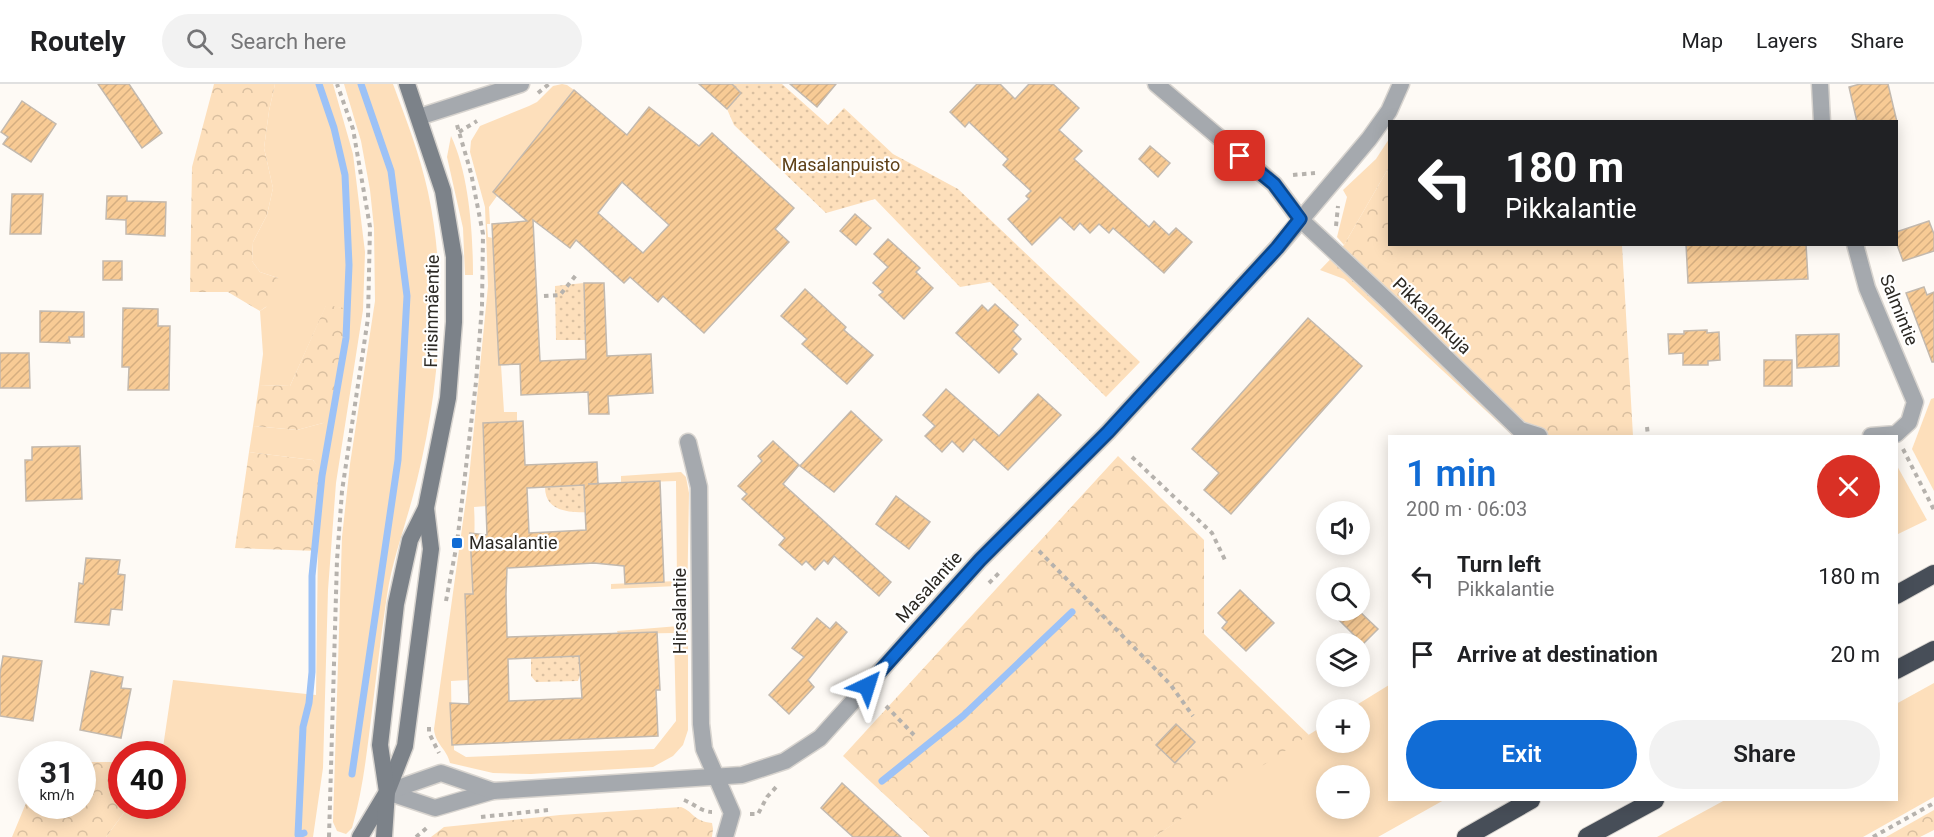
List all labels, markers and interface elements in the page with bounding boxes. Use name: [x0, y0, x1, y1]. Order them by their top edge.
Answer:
search box: [162, 14, 582, 68]
text: Routely: [30, 25, 126, 58]
icon: search: [183, 25, 216, 58]
text: Search here: [231, 29, 346, 54]
text: Map: [1681, 29, 1723, 53]
text: Layers: [1756, 29, 1817, 53]
text: Share: [1850, 29, 1904, 53]
pin: [1214, 130, 1265, 181]
icon: arrive: [1223, 139, 1256, 172]
text: 180 m: [1505, 143, 1624, 192]
icon: left: [1406, 144, 1484, 222]
park label: Masalanpuisto: [782, 154, 900, 175]
text: Pikkalantie: [1505, 193, 1637, 225]
street label: Friisinmäentie: [420, 254, 443, 368]
street label: Salmintie: [1876, 271, 1923, 348]
street label: Pikkalankuja: [1389, 273, 1476, 358]
text: 1 min: [1406, 453, 1496, 495]
button: close: [1817, 455, 1880, 518]
text: 200 m · 06:03: [1406, 497, 1527, 521]
map controls: [1316, 501, 1370, 819]
button: sound: [1316, 501, 1370, 555]
place label: Masalantie: [469, 532, 558, 553]
marker: Masalantie: [450, 536, 464, 550]
street label: Masalantie: [891, 547, 966, 627]
text: Turn left: [1457, 552, 1541, 577]
icon: left: [1406, 560, 1439, 593]
text: 180 m: [1818, 564, 1880, 589]
button: search: [1316, 567, 1370, 621]
street label: Hirsalantie: [669, 568, 690, 654]
text: Pikkalantie: [1457, 577, 1554, 601]
button: layers: [1316, 633, 1370, 687]
icon: arrive: [1406, 638, 1439, 671]
text: Arrive at destination: [1457, 642, 1658, 667]
text: 20 m: [1831, 642, 1880, 667]
position arrow: [835, 654, 899, 718]
button: +: [1316, 699, 1370, 753]
button: Exit: [1406, 720, 1637, 789]
button: Share: [1649, 720, 1880, 789]
speed limit sign: 40: [108, 741, 186, 819]
text: 31: [40, 755, 74, 790]
button: −: [1316, 765, 1370, 819]
text: km/h: [39, 786, 75, 804]

